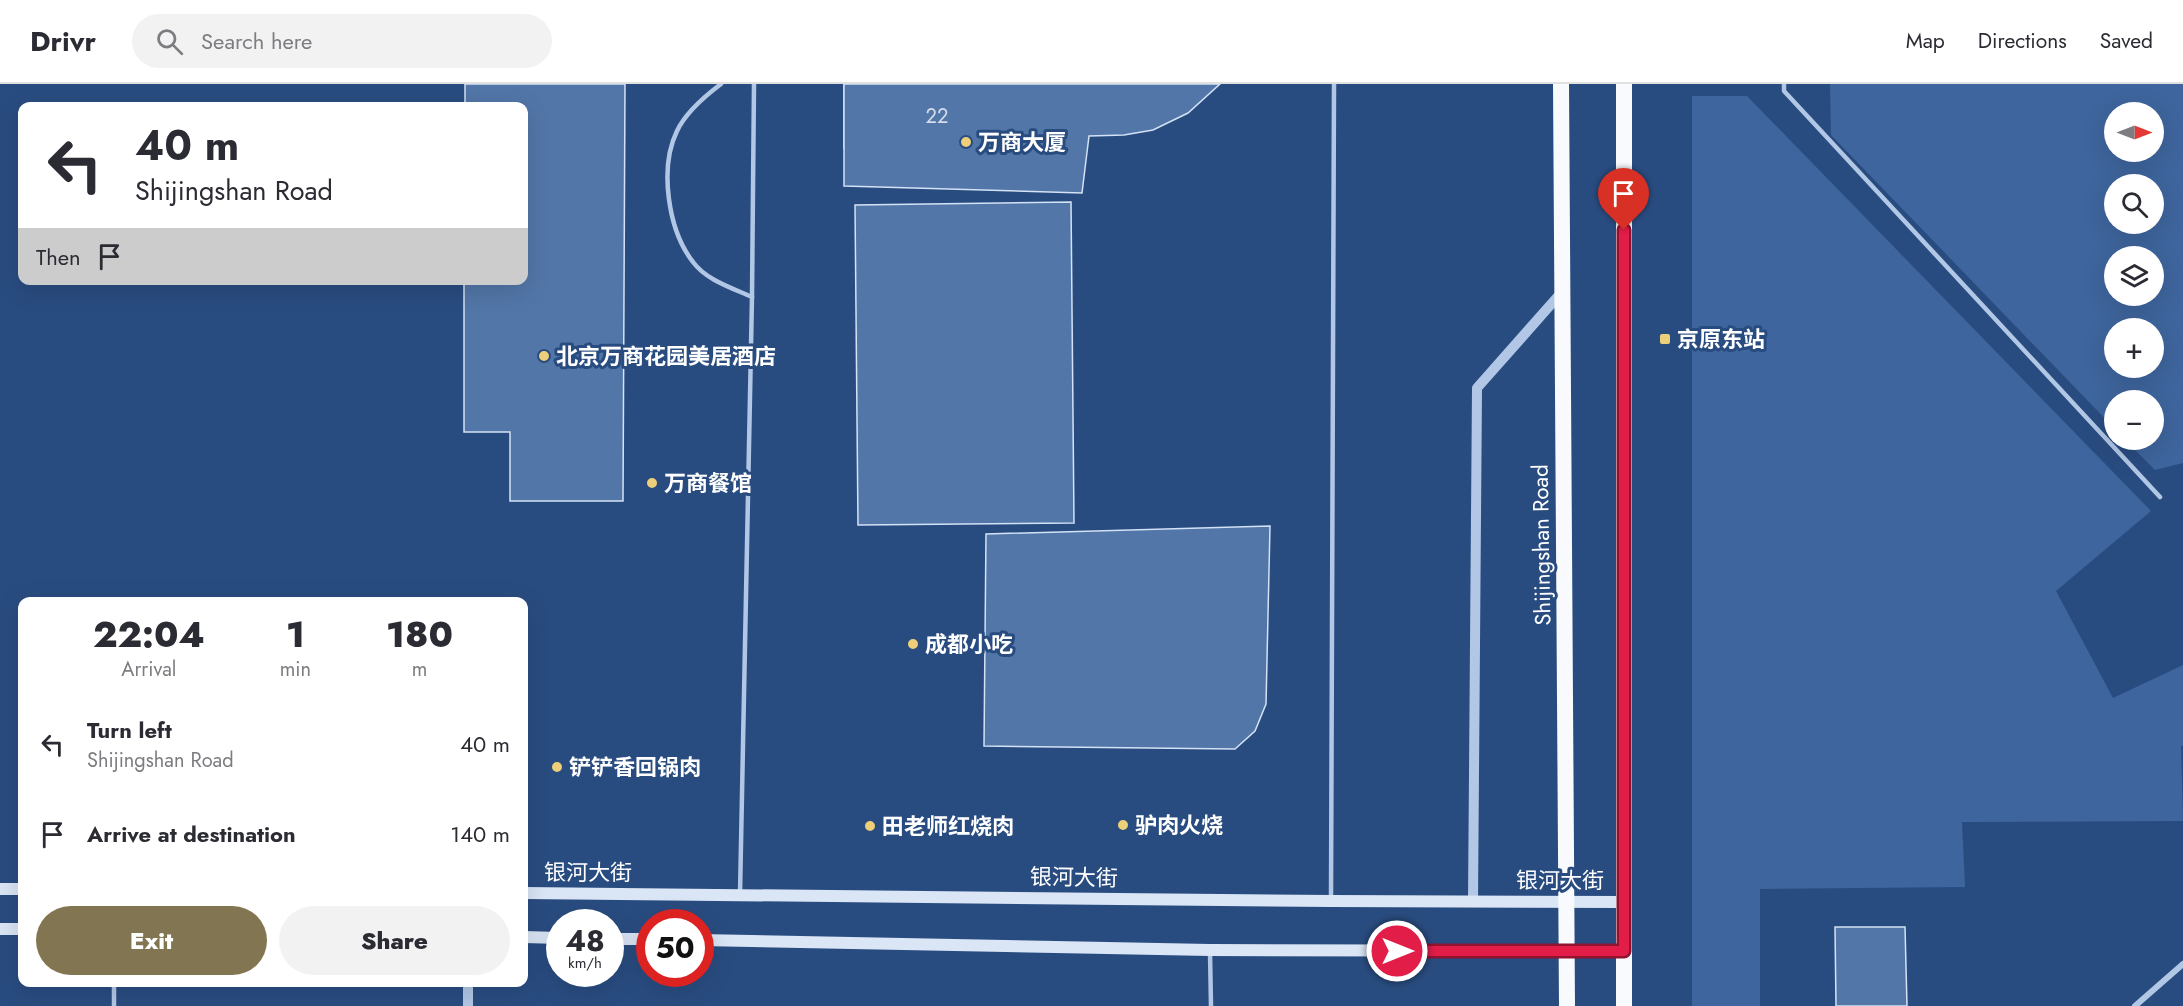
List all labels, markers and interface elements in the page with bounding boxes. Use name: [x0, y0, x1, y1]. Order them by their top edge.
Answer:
search box: [132, 14, 552, 68]
text: Drivr: [30, 21, 96, 62]
icon: search: [153, 25, 186, 58]
text: Search here: [201, 25, 312, 57]
text: Map: [1906, 26, 1945, 56]
text: Directions: [1978, 26, 2067, 56]
text: Saved: [2100, 26, 2153, 56]
house number: 22: [926, 102, 948, 131]
north arrow: [2104, 102, 2164, 162]
map controls: [2104, 102, 2164, 450]
text: 40 m: [135, 115, 239, 176]
icon: left: [36, 126, 114, 204]
place label: 万商大厦: [978, 126, 1066, 158]
marker: 万商大厦: [959, 135, 973, 149]
pin: [1598, 168, 1649, 230]
text: Shijingshan Road: [135, 171, 333, 210]
button: search: [2104, 174, 2164, 234]
icon: arrive: [1607, 177, 1640, 210]
icon: arrive: [93, 240, 126, 273]
text: Then: [36, 241, 81, 273]
button: layers: [2104, 246, 2164, 306]
button: +: [2104, 318, 2164, 378]
place label: 京原东站: [1677, 323, 1765, 355]
marker: 京原东站: [1658, 332, 1672, 346]
place label: 北京万商花园美居酒店: [556, 340, 776, 372]
marker: 北京万商花园美居酒店: [537, 349, 551, 363]
button: −: [2104, 390, 2164, 450]
street label: Shijingshan Road: [1524, 464, 1558, 626]
place label: 万商餐馆: [664, 467, 752, 499]
marker: 万商餐馆: [645, 476, 659, 490]
text: 22:04: [93, 608, 205, 660]
text: 1: [286, 608, 305, 660]
text: 180: [386, 608, 453, 660]
place label: 成都小吃: [925, 628, 1013, 660]
marker: 成都小吃: [906, 637, 920, 651]
text: Arrival: [121, 655, 176, 684]
text: min: [280, 655, 311, 684]
text: m: [412, 655, 427, 684]
text: Turn left: [87, 714, 172, 746]
icon: left: [36, 728, 69, 761]
text: 40 m: [460, 728, 510, 760]
text: Shijingshan Road: [87, 746, 234, 775]
place label: 铲铲香回锅肉: [569, 751, 701, 783]
marker: 铲铲香回锅肉: [550, 760, 564, 774]
place label: 驴肉火烧: [1135, 809, 1223, 841]
place label: 田老师红烧肉: [882, 810, 1014, 842]
icon: arrive: [36, 818, 69, 851]
text: Arrive at destination: [87, 818, 296, 850]
text: 140 m: [450, 818, 510, 850]
marker: 驴肉火烧: [1116, 818, 1130, 832]
marker: 田老师红烧肉: [863, 819, 877, 833]
street label: 银河大街: [544, 856, 632, 888]
street label: 银河大街: [1030, 860, 1118, 894]
street label: 银河大街: [1516, 864, 1604, 896]
button: Exit: [36, 906, 267, 975]
button: Share: [279, 906, 510, 975]
speed limit sign: 50: [636, 909, 714, 987]
text: 48: [565, 919, 605, 962]
position arrow: [1365, 919, 1429, 983]
text: km/h: [568, 952, 602, 974]

